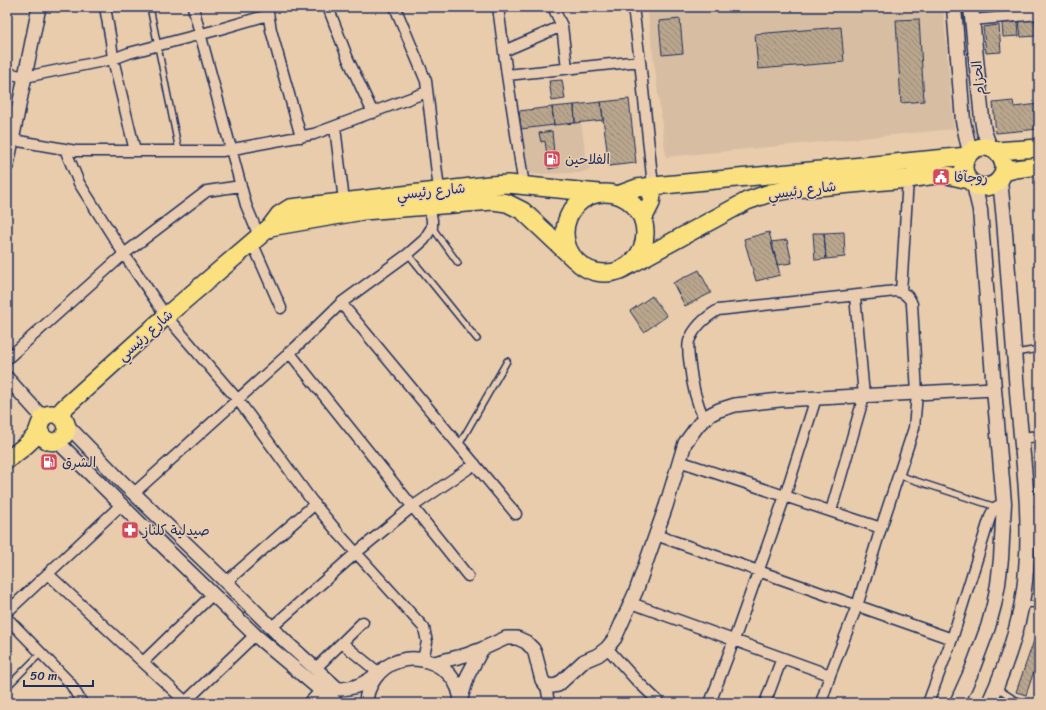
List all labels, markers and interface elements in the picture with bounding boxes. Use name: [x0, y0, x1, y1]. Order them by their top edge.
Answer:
street label: الحزام: [964, 59, 993, 97]
place label: الفلاحين: [565, 147, 610, 172]
fuel station icon: الفلاحين: [542, 149, 562, 169]
place label: روجآفا: [954, 165, 988, 190]
public building icon: روجآفا: [931, 167, 951, 187]
street label: شارع رئيسي: [766, 174, 838, 207]
street label: شارع رئيسي: [396, 175, 467, 208]
street label: شارع رئيسي: [111, 303, 179, 368]
place label: الشرق: [62, 450, 96, 475]
fuel station icon: الشرق: [39, 452, 59, 472]
place label: صيدلية كلناز: [142, 518, 210, 543]
pharmacy icon: صيدلية كلناز: [120, 520, 140, 540]
scale bar: [24, 662, 93, 688]
text: 50 m: [30, 665, 57, 687]

